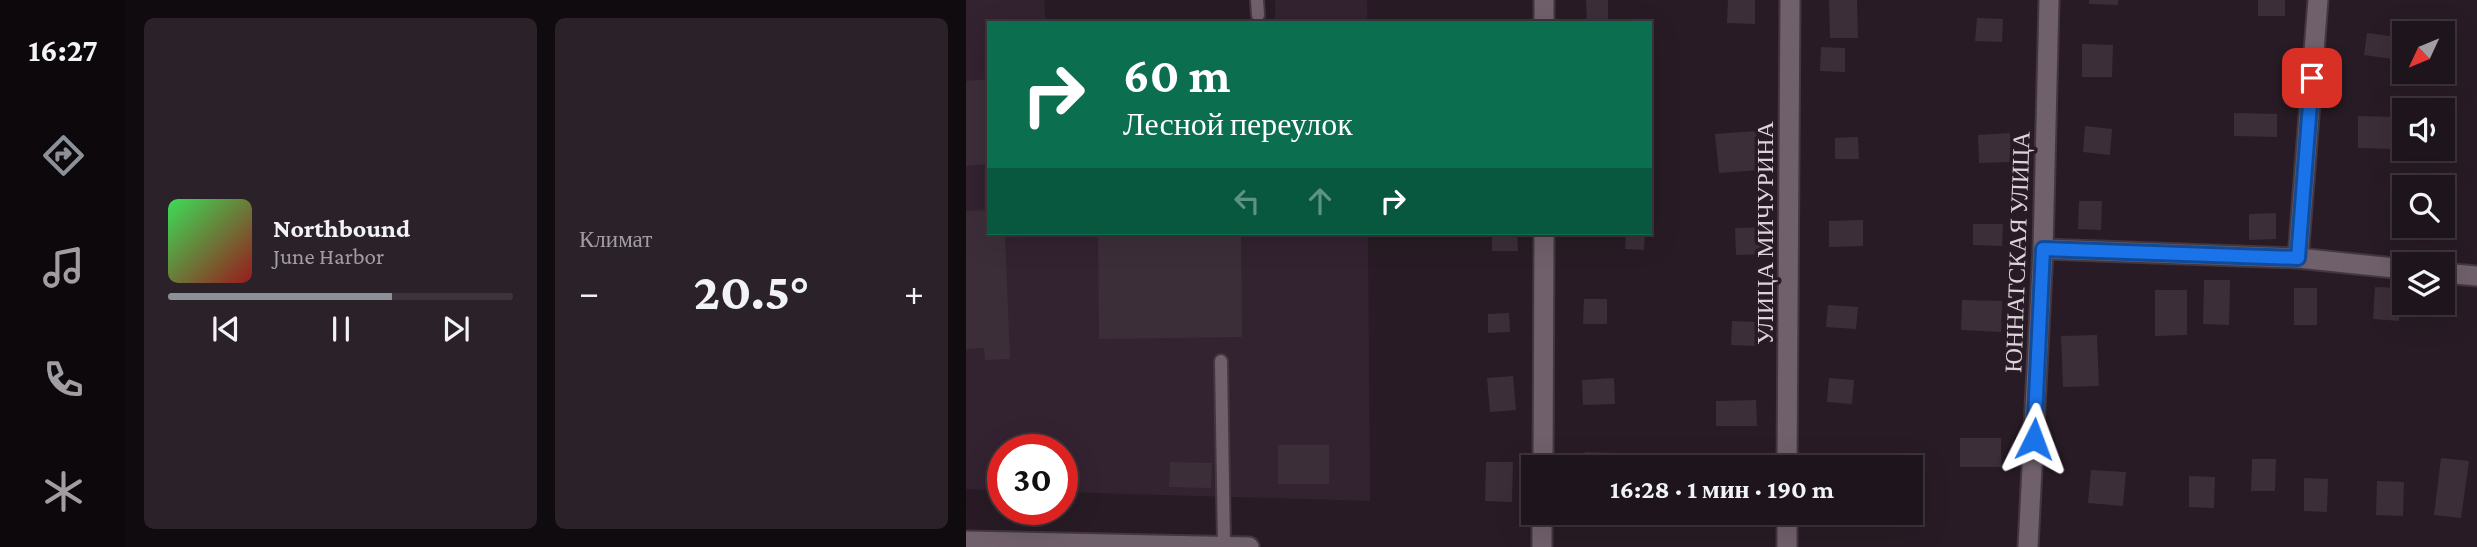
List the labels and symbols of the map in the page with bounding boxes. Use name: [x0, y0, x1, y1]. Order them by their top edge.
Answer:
north arrow: [2392, 21, 2455, 84]
pin: [2282, 48, 2342, 108]
street label: УЛИЦА МИЧУРИНА: [1751, 121, 1778, 345]
street label: ЮННАТСКАЯ УЛИЦА: [1999, 130, 2035, 373]
position arrow: [1997, 402, 2071, 476]
speed limit sign: 30: [987, 434, 1078, 525]

